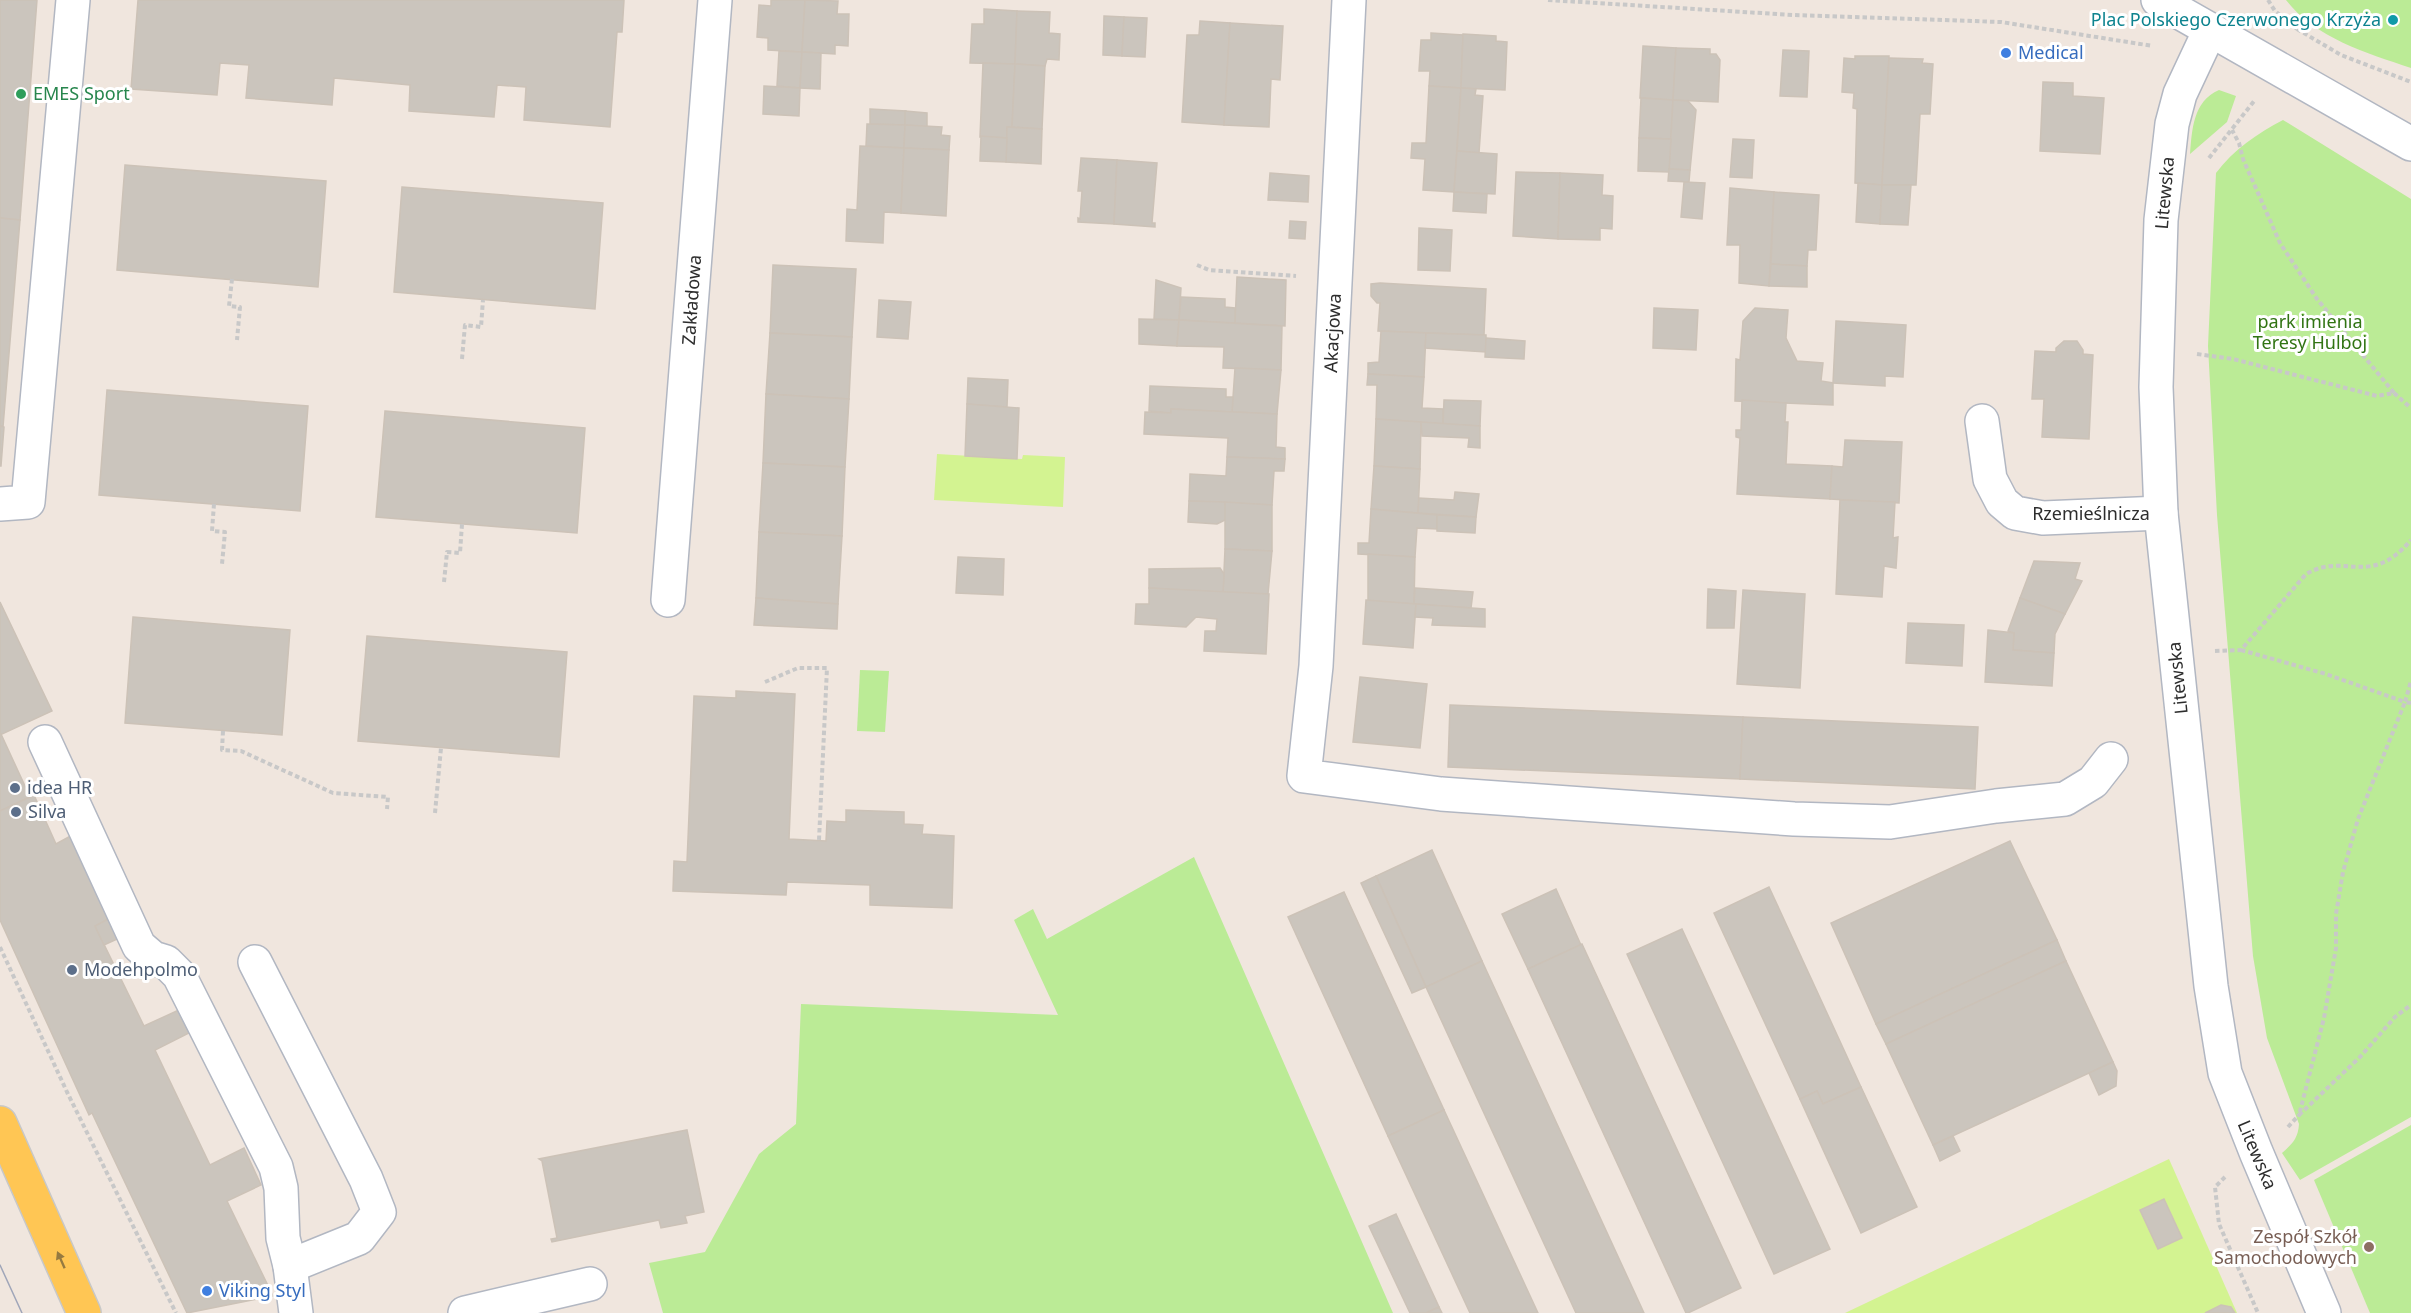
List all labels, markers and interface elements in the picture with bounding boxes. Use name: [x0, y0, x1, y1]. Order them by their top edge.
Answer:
place label: Plac Polskiego Czerwonego Krzyża: [2091, 7, 2381, 31]
marker: Plac Polskiego Czerwonego Krzyża: [2386, 13, 2400, 27]
place label: Medical: [2018, 40, 2084, 64]
marker: Medical: [1999, 46, 2013, 60]
place label: EMES Sport: [33, 81, 130, 105]
marker: EMES Sport: [14, 87, 28, 101]
street label: Litewska: [2149, 156, 2179, 230]
street label: Zakładowa: [676, 254, 706, 346]
street label: Akacjowa: [1318, 293, 1346, 373]
park label: park imienia Teresy Hulboj: [2253, 309, 2367, 354]
street label: Rzemieślnicza: [2032, 501, 2150, 525]
street label: Litewska: [2161, 641, 2193, 716]
place label: idea HR: [27, 775, 92, 799]
marker: idea HR: [8, 781, 22, 795]
place label: Silva: [28, 799, 66, 823]
marker: Silva: [9, 805, 23, 819]
place label: Modehpolmo: [84, 957, 198, 981]
marker: Modehpolmo: [65, 963, 79, 977]
street label: Litewska: [2233, 1116, 2283, 1193]
place label: Zespół Szkół Samochodowych: [2214, 1224, 2357, 1269]
marker: Zespół Szkół Samochodowych: [2362, 1240, 2376, 1254]
one-way arrow: [56, 1251, 65, 1268]
place label: Viking Styl: [219, 1278, 306, 1302]
marker: Viking Styl: [200, 1284, 214, 1298]

